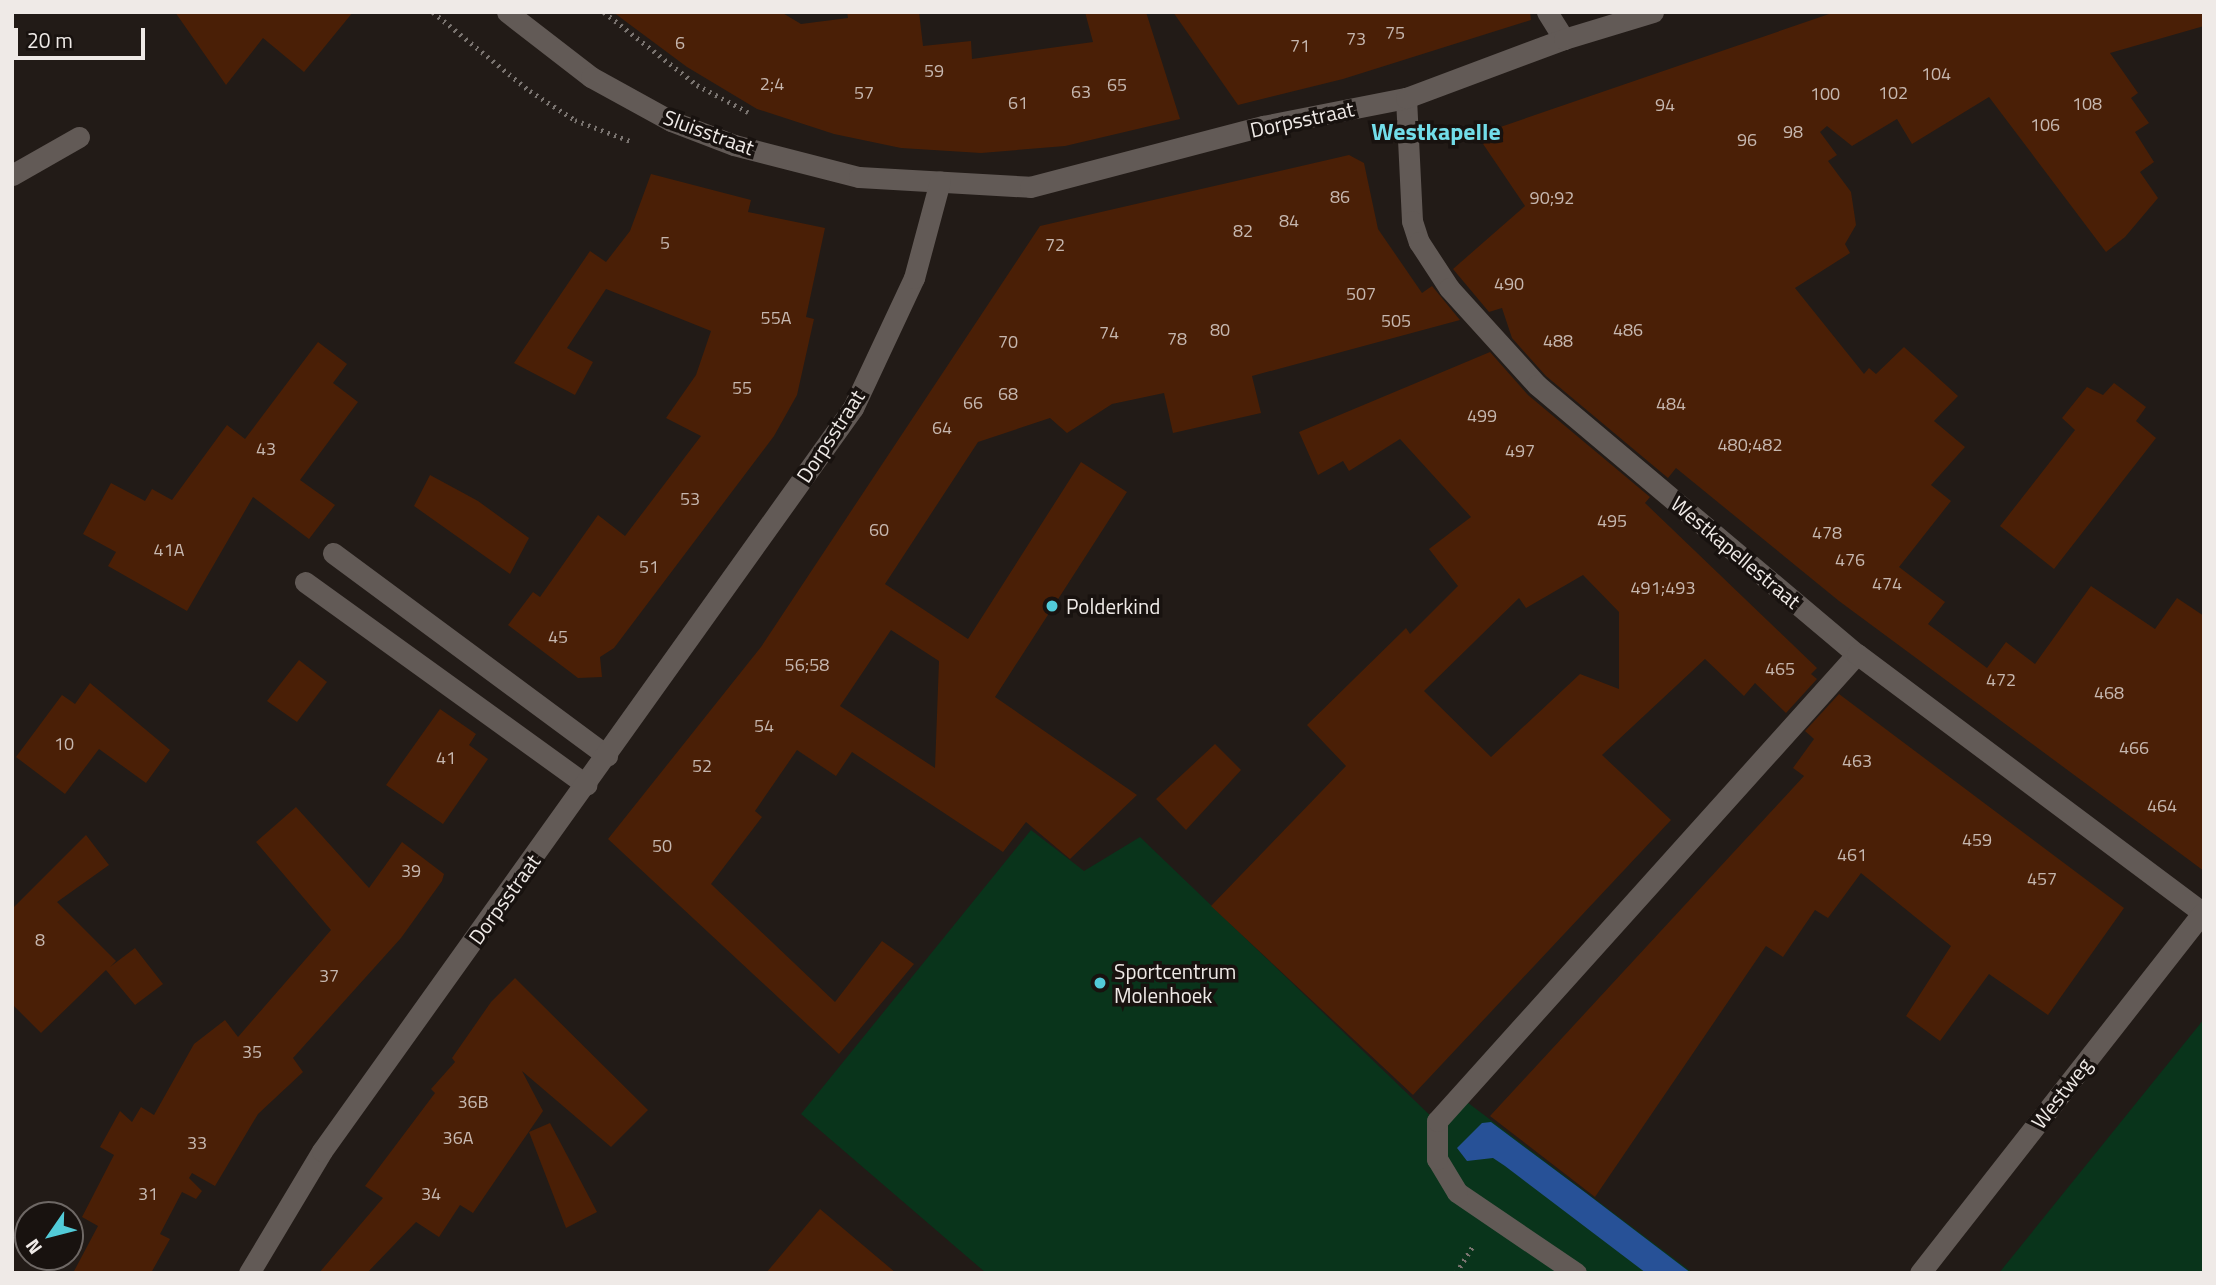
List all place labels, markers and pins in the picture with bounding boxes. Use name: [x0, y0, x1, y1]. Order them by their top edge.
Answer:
place label: Polderkind: [1066, 593, 1160, 619]
marker: Polderkind: [1044, 598, 1060, 614]
place label: Sportcentrum Molenhoek: [1114, 958, 1236, 1008]
marker: Sportcentrum Molenhoek: [1092, 975, 1108, 991]

